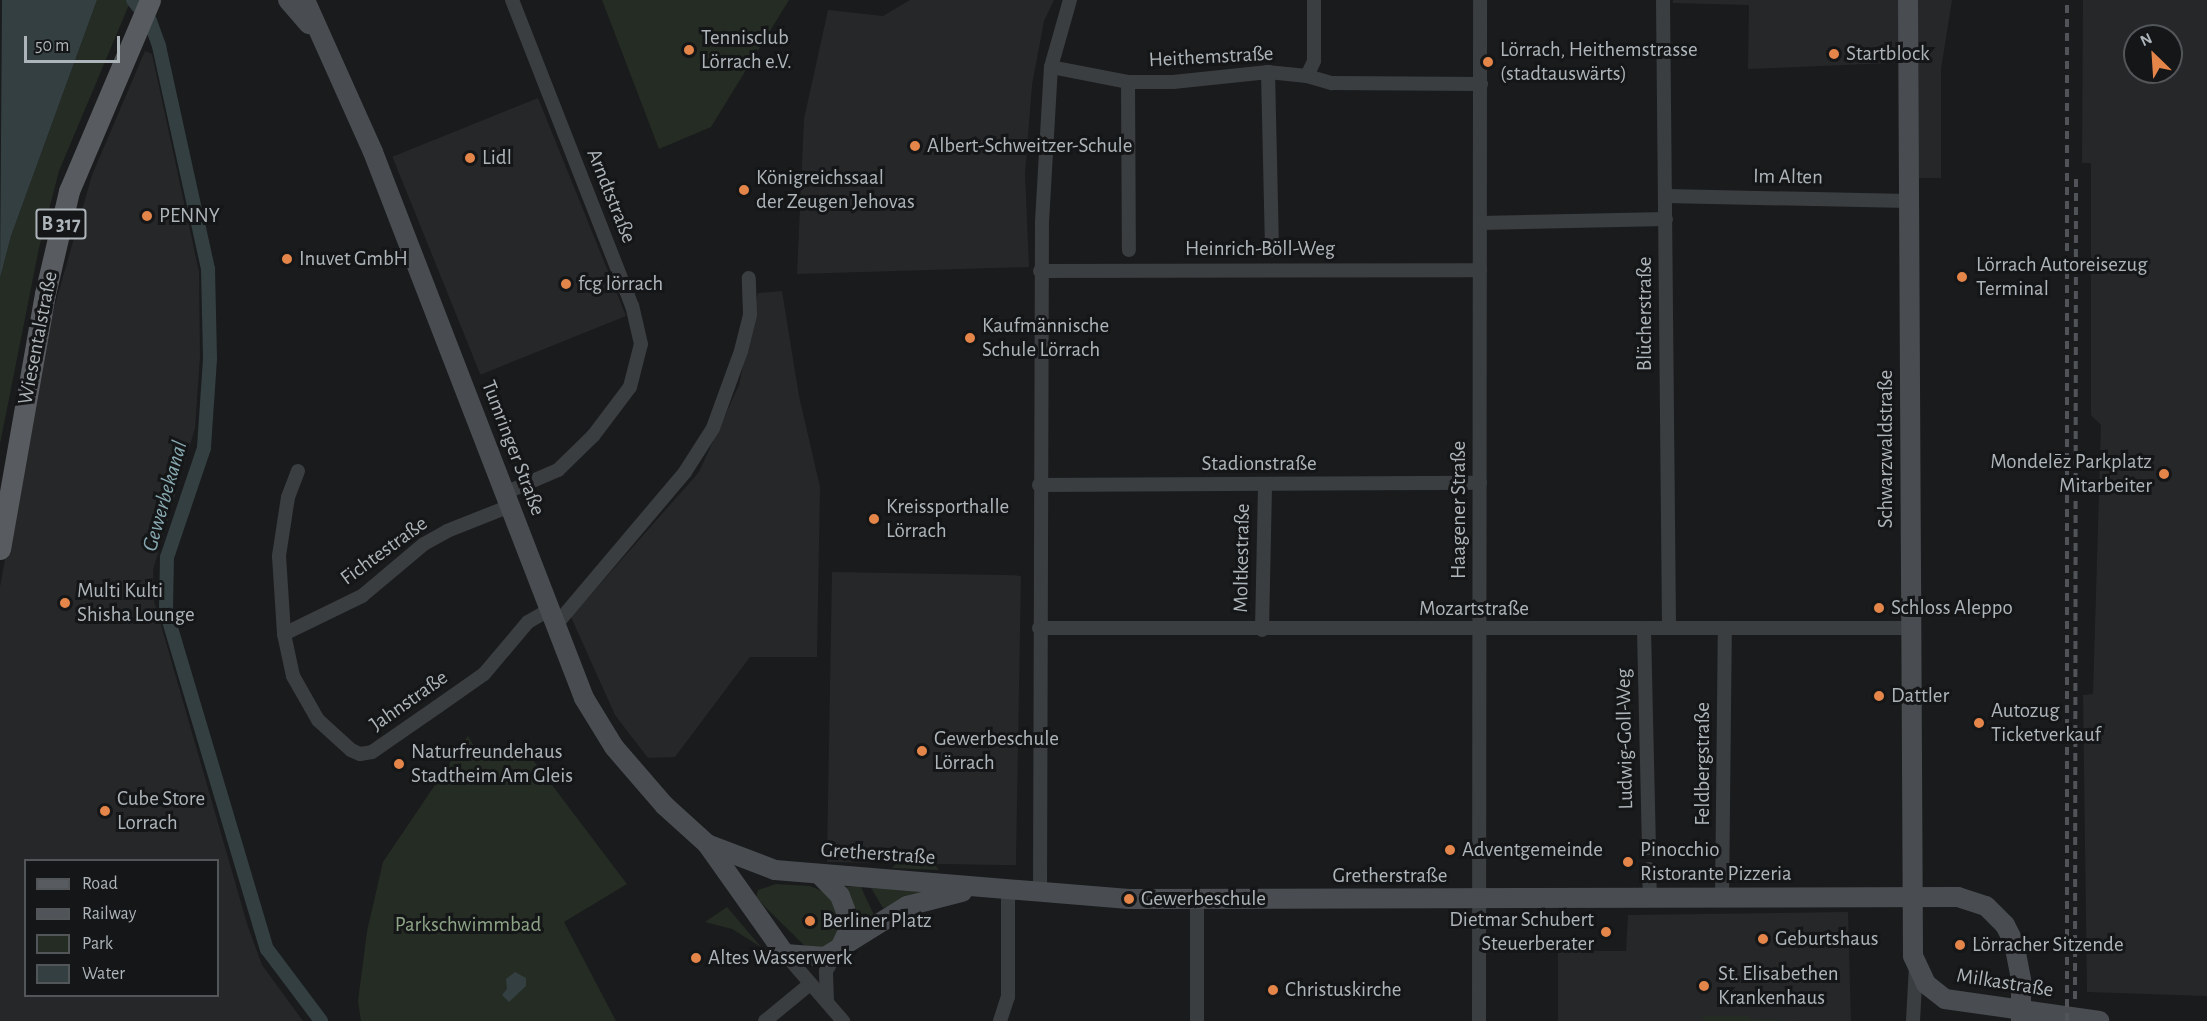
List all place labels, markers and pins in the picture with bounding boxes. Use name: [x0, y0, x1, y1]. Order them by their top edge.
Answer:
place label: Tennisclub Lörrach e.V.: [701, 25, 792, 75]
place label: Lörrach, Heithemstrasse (stadtauswärts): [1500, 37, 1698, 87]
place label: Startblock: [1846, 41, 1930, 67]
marker: Tennisclub Lörrach e.V.: [682, 43, 696, 57]
marker: Startblock: [1827, 47, 1841, 61]
marker: Lörrach, Heithemstrasse (stadtauswärts): [1481, 55, 1495, 69]
place label: Albert-Schweitzer-Schule: [927, 133, 1132, 159]
marker: Albert-Schweitzer-Schule: [908, 139, 922, 153]
place label: Lidl: [482, 145, 512, 171]
marker: Lidl: [463, 151, 477, 165]
place label: Königreichssaal der Zeugen Jehovas: [756, 165, 915, 215]
marker: Königreichssaal der Zeugen Jehovas: [737, 183, 751, 197]
place label: PENNY: [159, 203, 220, 229]
marker: PENNY: [140, 209, 154, 223]
place label: Inuvet GmbH: [299, 246, 408, 272]
marker: Inuvet GmbH: [280, 252, 294, 266]
place label: Lörrach Autoreisezug Terminal: [1976, 252, 2148, 302]
marker: Lörrach Autoreisezug Terminal: [1953, 268, 1971, 286]
place label: fcg lörrach: [578, 271, 663, 297]
marker: fcg lörrach: [559, 277, 573, 291]
place label: Kaufmännische Schule Lörrach: [982, 313, 1109, 363]
marker: Kaufmännische Schule Lörrach: [963, 331, 977, 345]
place label: Mondelēz Parkplatz Mitarbeiter: [1990, 449, 2152, 499]
marker: Mondelēz Parkplatz Mitarbeiter: [2157, 467, 2171, 481]
place label: Kreissporthalle Lörrach: [886, 494, 1009, 544]
marker: Kreissporthalle Lörrach: [867, 512, 881, 526]
place label: Multi Kulti Shisha Lounge: [77, 578, 195, 628]
place label: Schloss Aleppo: [1891, 595, 2013, 621]
marker: Multi Kulti Shisha Lounge: [58, 596, 72, 610]
marker: Schloss Aleppo: [1872, 601, 1886, 615]
place label: Dattler: [1891, 683, 1949, 709]
marker: Dattler: [1872, 689, 1886, 703]
place label: Autozug Ticketverkauf: [1991, 698, 2101, 748]
marker: Autozug Ticketverkauf: [1972, 716, 1986, 730]
place label: Gewerbeschule Lörrach: [934, 726, 1059, 776]
place label: Naturfreundehaus Stadtheim Am Gleis: [411, 739, 573, 789]
marker: Gewerbeschule Lörrach: [915, 744, 929, 758]
marker: Naturfreundehaus Stadtheim Am Gleis: [392, 757, 406, 771]
place label: Cube Store Lorrach: [117, 786, 205, 836]
marker: Cube Store Lorrach: [98, 804, 112, 818]
place label: Adventgemeinde: [1462, 837, 1603, 863]
place label: Pinocchio Ristorante Pizzeria: [1640, 837, 1792, 887]
marker: Adventgemeinde: [1443, 843, 1457, 857]
marker: Pinocchio Ristorante Pizzeria: [1621, 855, 1635, 869]
place label: Gewerbeschule: [1141, 886, 1266, 912]
marker: Gewerbeschule: [1122, 892, 1136, 906]
place label: Dietmar Schubert Steuerberater: [1449, 907, 1594, 957]
place label: Berliner Platz: [822, 908, 932, 934]
marker: Berliner Platz: [803, 914, 817, 928]
marker: Dietmar Schubert Steuerberater: [1599, 925, 1613, 939]
place label: Geburtshaus: [1775, 926, 1879, 952]
marker: Geburtshaus: [1756, 932, 1770, 946]
place label: Lörracher Sitzende: [1972, 932, 2124, 958]
marker: Lörracher Sitzende: [1953, 938, 1967, 952]
place label: Altes Wasserwerk: [708, 945, 852, 971]
marker: Altes Wasserwerk: [689, 951, 703, 965]
place label: St. Elisabethen Krankenhaus: [1718, 961, 1839, 1011]
place label: Christuskirche: [1285, 977, 1402, 1003]
marker: St. Elisabethen Krankenhaus: [1695, 977, 1713, 995]
marker: Christuskirche: [1266, 983, 1280, 997]

